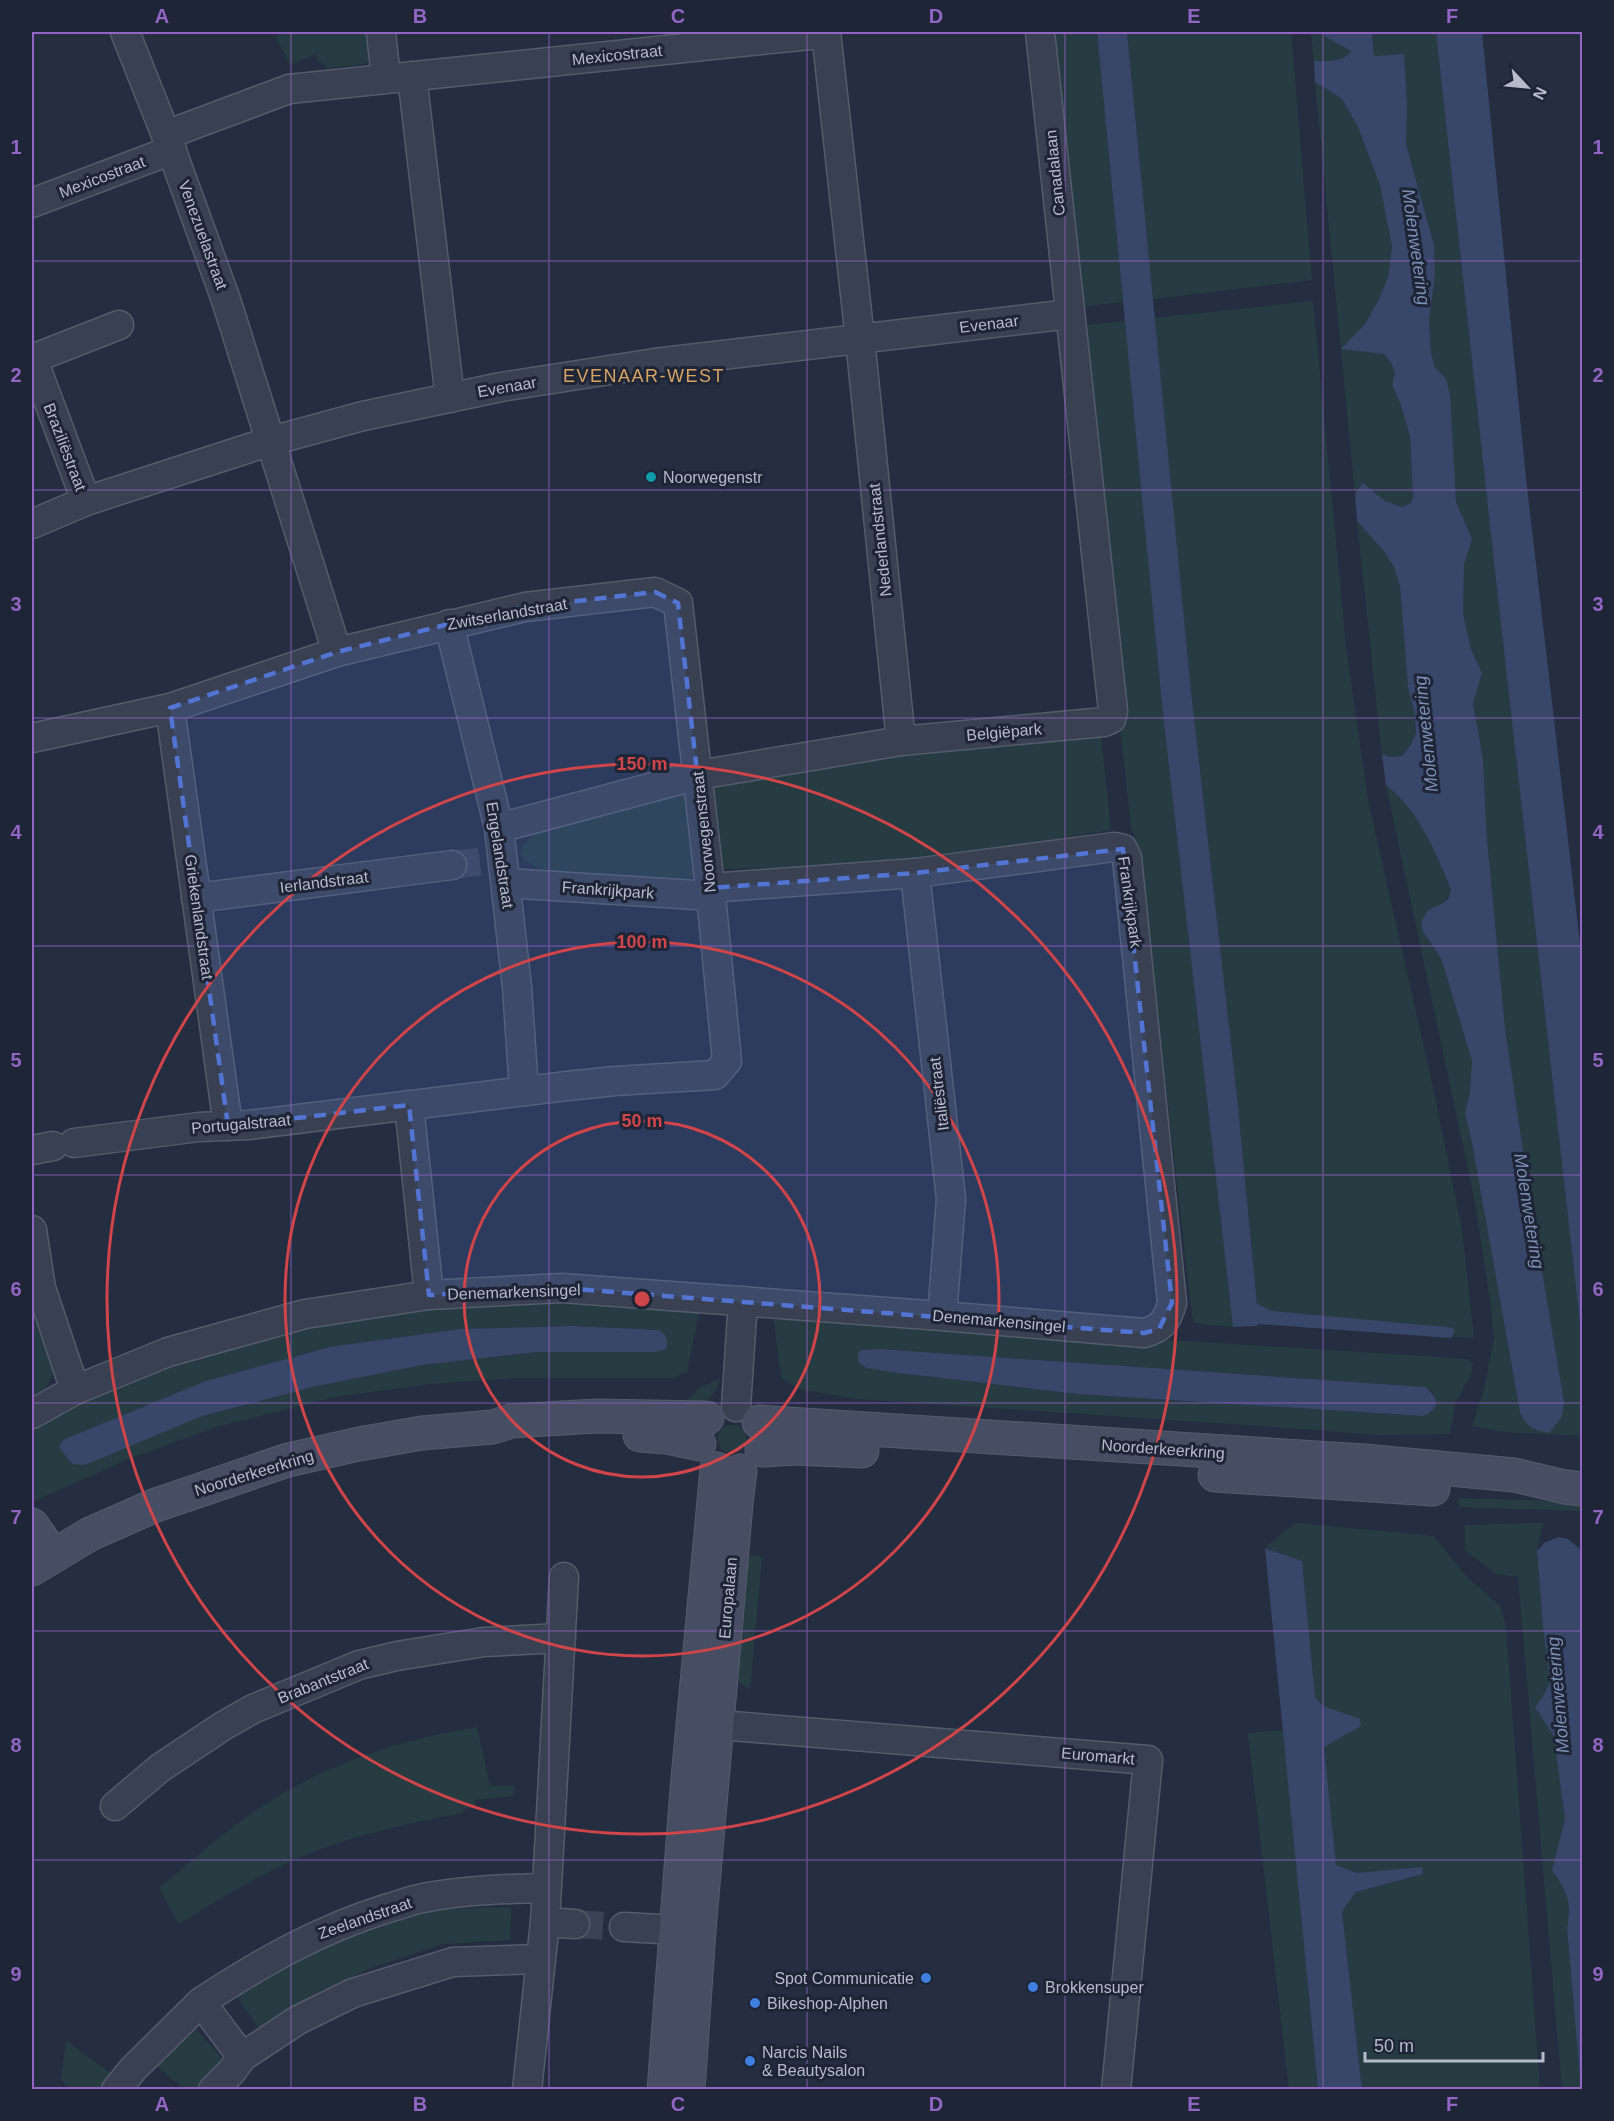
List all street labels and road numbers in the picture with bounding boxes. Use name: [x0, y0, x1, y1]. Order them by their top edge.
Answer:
street label: Mexicostraat: [571, 42, 664, 68]
street label: Canadalaan: [1042, 129, 1068, 217]
street label: Mexicostraat: [57, 153, 148, 201]
street label: Venezuelastraat: [175, 178, 231, 292]
street label: Evenaar: [958, 312, 1020, 336]
street label: Evenaar: [476, 373, 538, 401]
street label: Braziliëstraat: [40, 401, 90, 494]
street label: Nederlandstraat: [866, 482, 894, 597]
street label: Zwitserlandstraat: [446, 595, 569, 633]
street label: Belgiëpark: [966, 720, 1043, 744]
street label: Noorwegenstraat: [689, 770, 719, 893]
street label: Engelandstraat: [483, 801, 517, 910]
street label: Griekenlandstraat: [182, 853, 216, 981]
street label: Frankrijkpark: [1115, 855, 1145, 950]
street label: Ierlandstraat: [279, 868, 370, 896]
street label: Frankrijkpark: [561, 878, 656, 902]
street label: Italiëstraat: [926, 1056, 952, 1132]
street label: Portugalstraat: [191, 1111, 292, 1137]
street label: Denemarkensingel: [447, 1281, 581, 1303]
street label: Denemarkensingel: [932, 1307, 1066, 1335]
street label: Noorderkeerkring: [1101, 1436, 1225, 1462]
street label: Noorderkeerkring: [192, 1447, 316, 1499]
street label: Europalaan: [716, 1556, 740, 1640]
street label: Brabantstraat: [275, 1655, 371, 1707]
street label: Euromarkt: [1061, 1744, 1136, 1768]
street label: Zeelandstraat: [316, 1894, 415, 1942]

